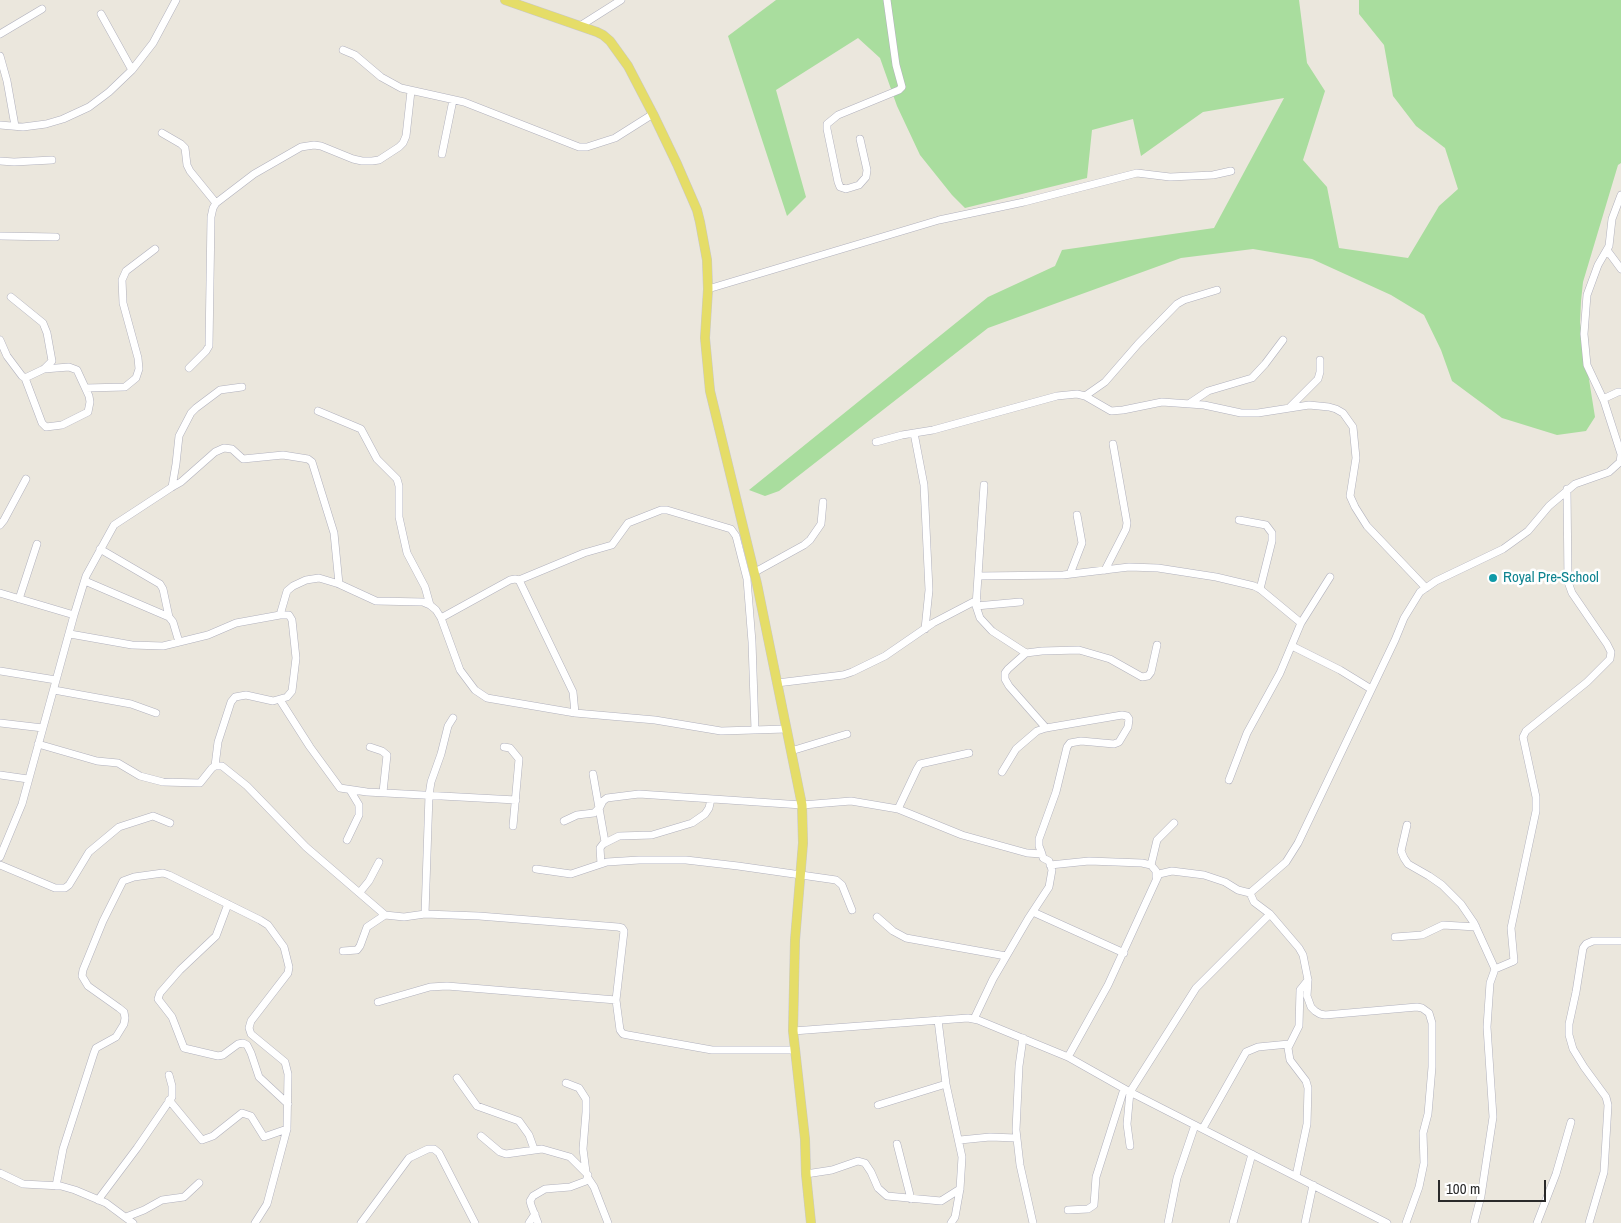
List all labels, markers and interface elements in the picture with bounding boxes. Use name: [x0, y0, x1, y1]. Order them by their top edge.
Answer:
place label: Royal Pre-School: [1503, 569, 1599, 587]
marker: Royal Pre-School: [1487, 572, 1499, 584]
scale bar: [1441, 1170, 1548, 1202]
text: 100 m: [1446, 1178, 1480, 1199]

